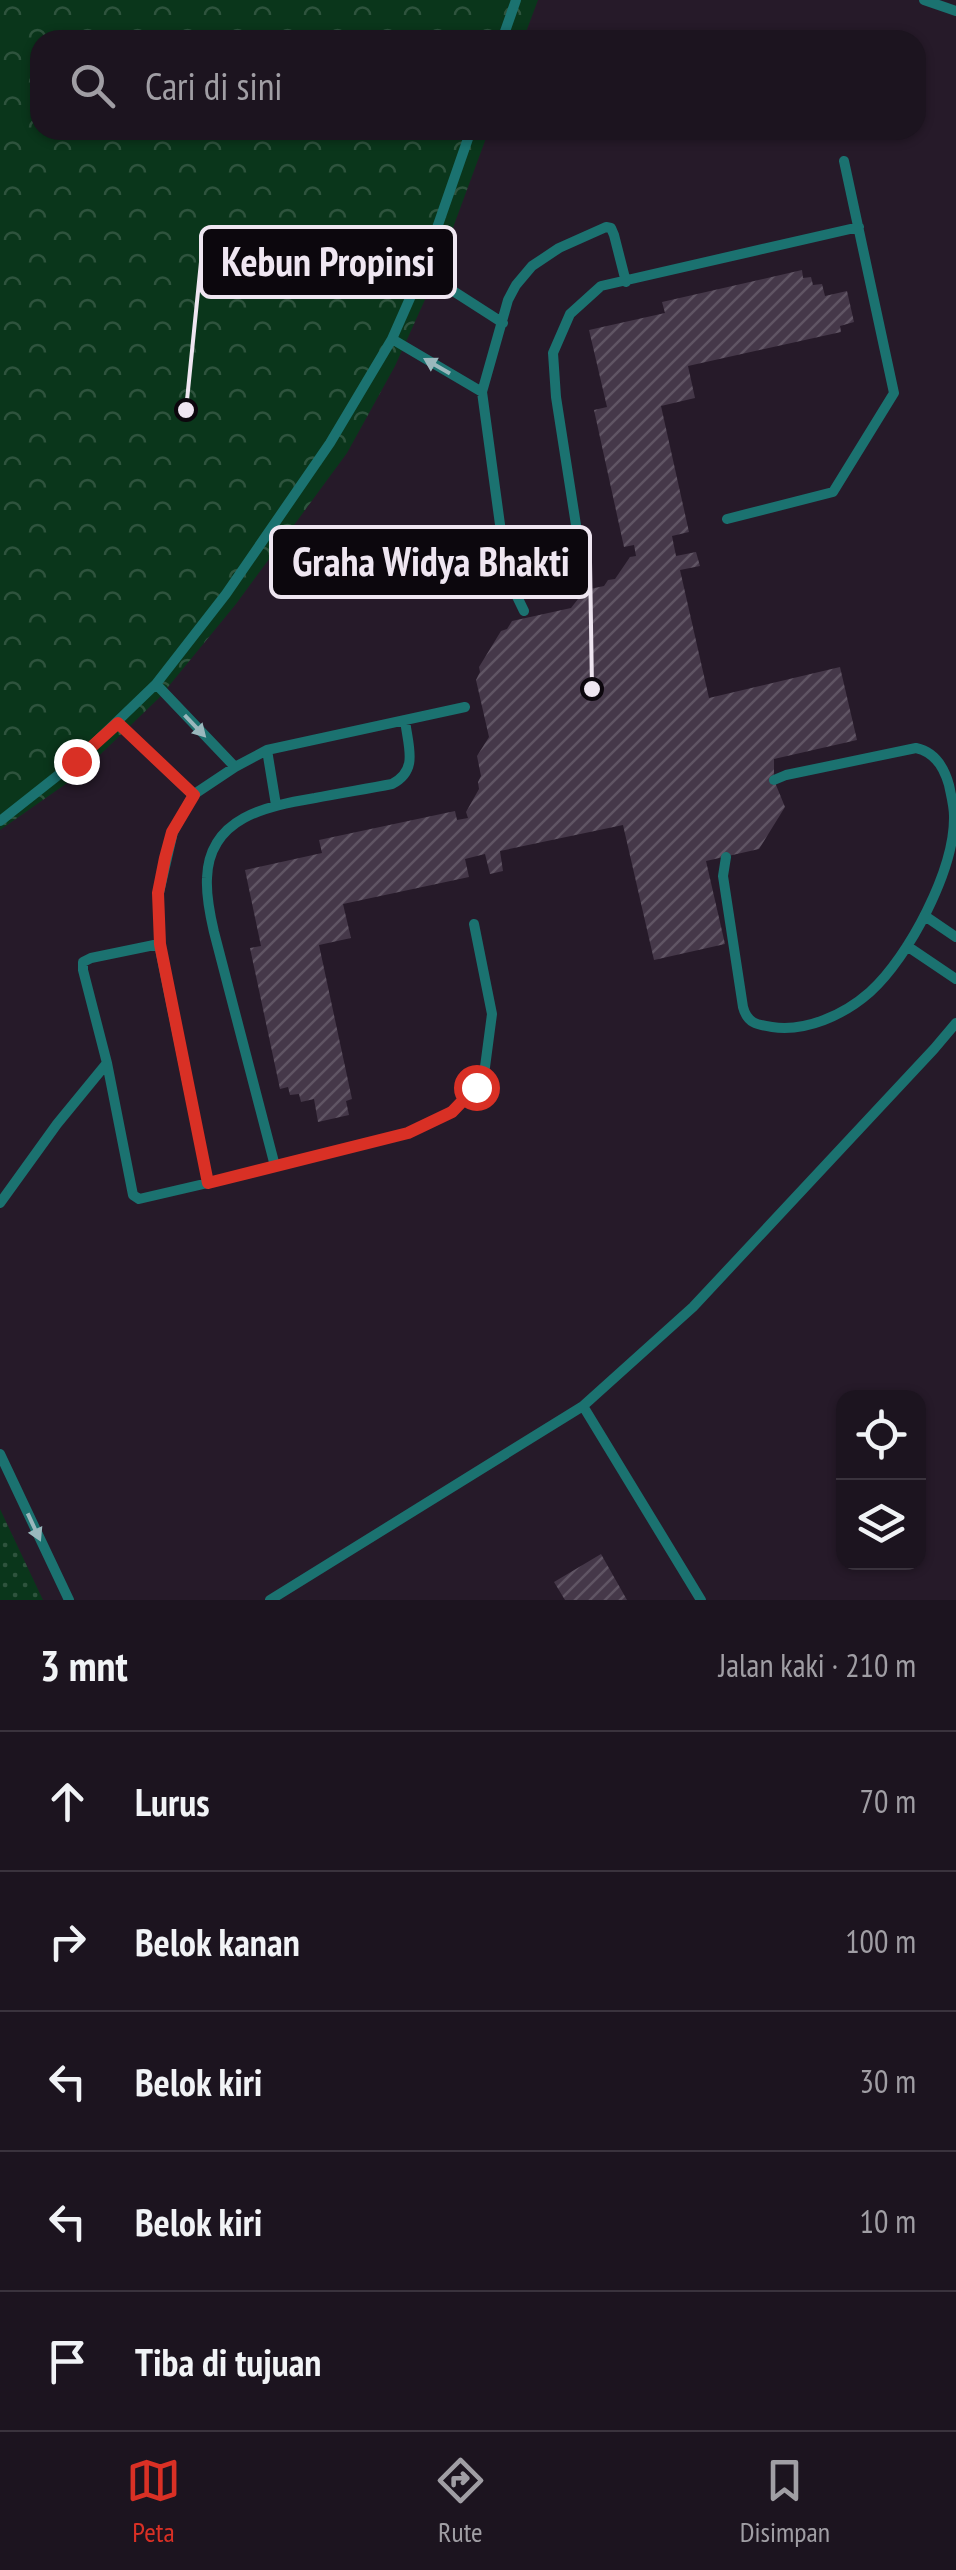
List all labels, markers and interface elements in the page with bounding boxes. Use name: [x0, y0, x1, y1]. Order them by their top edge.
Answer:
search box: [30, 30, 926, 140]
icon: search: [65, 58, 120, 113]
text: Cari di sini: [145, 61, 283, 110]
callout: Kebun Propinsi: [201, 227, 455, 297]
text: Kebun Propinsi: [221, 235, 435, 287]
one-way arrow: [422, 358, 451, 375]
callout: Graha Widya Bhakti: [271, 527, 590, 597]
text: Graha Widya Bhakti: [292, 535, 570, 587]
one-way arrow: [183, 713, 206, 737]
route end: [54, 739, 100, 785]
route start: [454, 1065, 500, 1111]
map controls: [836, 1390, 926, 1570]
button: locate: [836, 1390, 926, 1480]
button: layers: [836, 1480, 926, 1570]
one-way arrow: [26, 1513, 43, 1542]
text: 3 mnt: [40, 1638, 128, 1693]
text: Jalan kaki · 210 m: [719, 1644, 916, 1686]
icon: ahead: [40, 1774, 95, 1829]
text: Lurus: [135, 1777, 209, 1826]
text: 70 m: [860, 1780, 916, 1822]
icon: right: [40, 1914, 95, 1969]
text: Belok kanan: [135, 1917, 300, 1966]
text: 100 m: [845, 1920, 916, 1962]
icon: left: [40, 2054, 95, 2109]
text: Belok kiri: [135, 2057, 262, 2106]
text: 30 m: [860, 2060, 916, 2102]
icon: left: [40, 2194, 95, 2249]
text: Belok kiri: [135, 2197, 262, 2246]
text: 10 m: [860, 2200, 916, 2242]
icon: arrive: [40, 2334, 95, 2389]
text: Tiba di tujuan: [135, 2337, 321, 2386]
tab: Peta: [126, 2453, 181, 2550]
tab: Rute: [433, 2453, 488, 2550]
tab: Disimpan: [740, 2453, 830, 2550]

